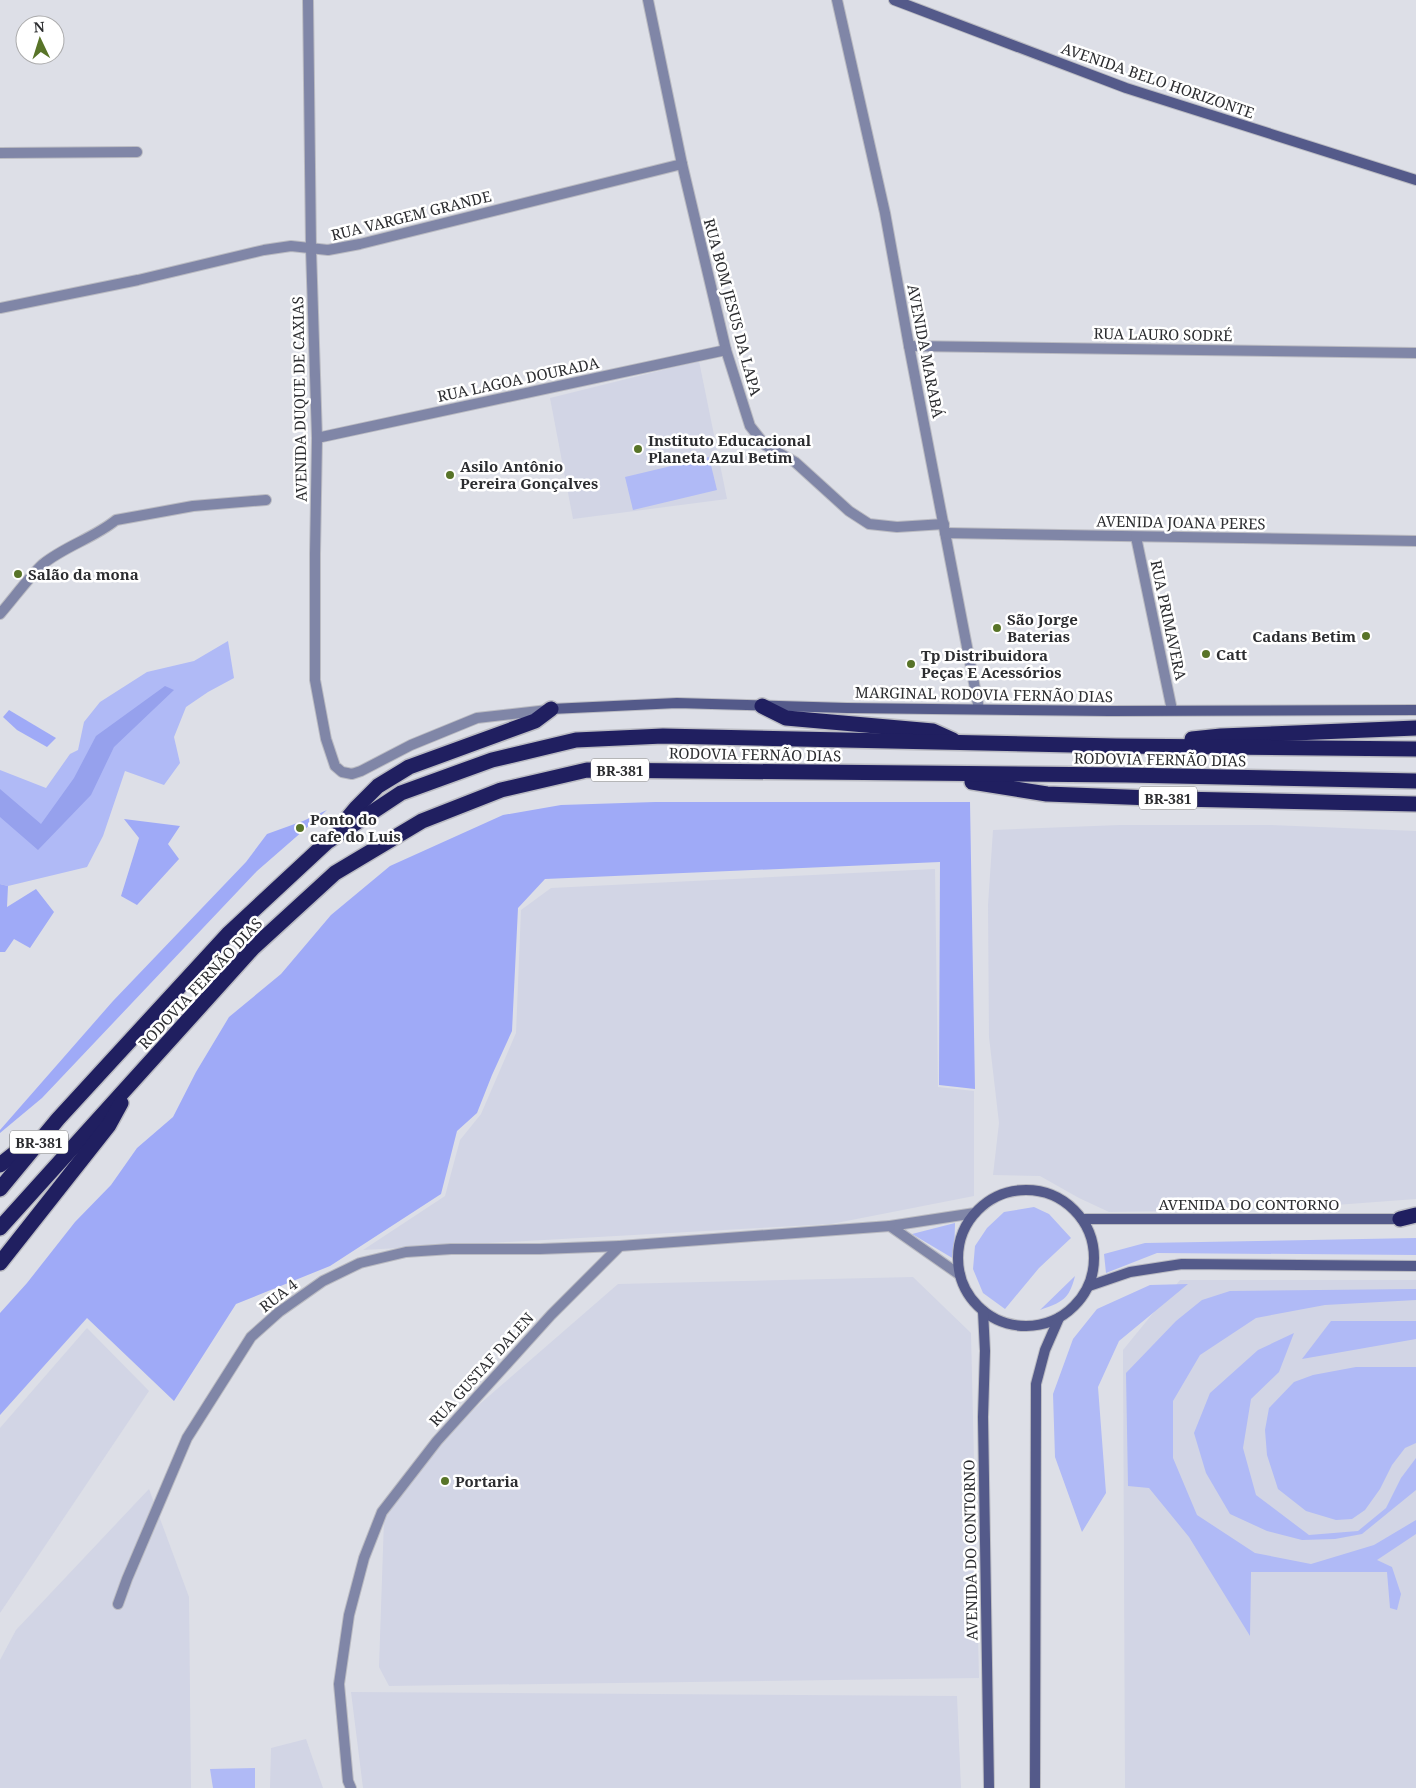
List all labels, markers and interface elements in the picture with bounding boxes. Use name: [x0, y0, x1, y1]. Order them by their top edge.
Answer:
north arrow: [15, 15, 65, 65]
text: N: [33, 17, 45, 36]
street label: AVENIDA BELO HORIZONTE: [1059, 38, 1257, 122]
street label: RUA VARGEM GRANDE: [329, 185, 493, 245]
street label: RUA BOM JESUS DA LAPA: [700, 216, 766, 398]
street label: AVENIDA MARABÁ: [903, 282, 949, 420]
street label: AVENIDA DUQUE DE CAXIAS: [287, 296, 311, 502]
street label: RUA LAURO SODRÉ: [1093, 323, 1233, 345]
street label: RUA LAGOA DOURADA: [435, 352, 601, 406]
place label: Instituto Educacional Planeta Azul Betim: [648, 430, 812, 467]
marker: Instituto Educacional Planeta Azul Betim: [632, 443, 644, 455]
place label: Asilo Antônio Pereira Gonçalves: [460, 456, 598, 493]
marker: Asilo Antônio Pereira Gonçalves: [444, 469, 456, 481]
street label: AVENIDA JOANA PERES: [1096, 511, 1266, 533]
street label: RUA PRIMAVERA: [1146, 558, 1192, 682]
place label: Salão da mona: [28, 564, 139, 584]
marker: Salão da mona: [12, 568, 24, 580]
place label: São Jorge Baterias: [1007, 609, 1078, 646]
marker: São Jorge Baterias: [991, 622, 1003, 634]
place label: Cadans Betim: [1252, 626, 1356, 646]
marker: Cadans Betim: [1360, 630, 1372, 642]
place label: Catt: [1216, 644, 1247, 664]
place label: Tp Distribuidora Peças E Acessórios: [921, 645, 1062, 682]
marker: Catt: [1200, 648, 1212, 660]
marker: Tp Distribuidora Peças E Acessórios: [905, 658, 917, 670]
street label: MARGINAL RODOVIA FERNÃO DIAS: [855, 682, 1113, 706]
street label: RODOVIA FERNÃO DIAS: [669, 742, 841, 766]
street label: RODOVIA FERNÃO DIAS: [1074, 747, 1246, 771]
road number: BR-381: [591, 758, 649, 782]
road number: BR-381: [1139, 786, 1197, 810]
place label: Ponto do cafe do Luis: [310, 809, 401, 846]
marker: Ponto do cafe do Luis: [294, 822, 306, 834]
street label: RODOVIA FERNÃO DIAS: [134, 913, 266, 1053]
road number: BR-381: [10, 1130, 68, 1154]
street label: AVENIDA DO CONTORNO: [1158, 1194, 1340, 1214]
street label: RUA 4: [255, 1274, 302, 1316]
street label: RUA GUSTAF DALEN: [424, 1307, 538, 1430]
street label: AVENIDA DO CONTORNO: [958, 1459, 982, 1641]
place label: Portaria: [455, 1471, 519, 1491]
marker: Portaria: [439, 1475, 451, 1487]

